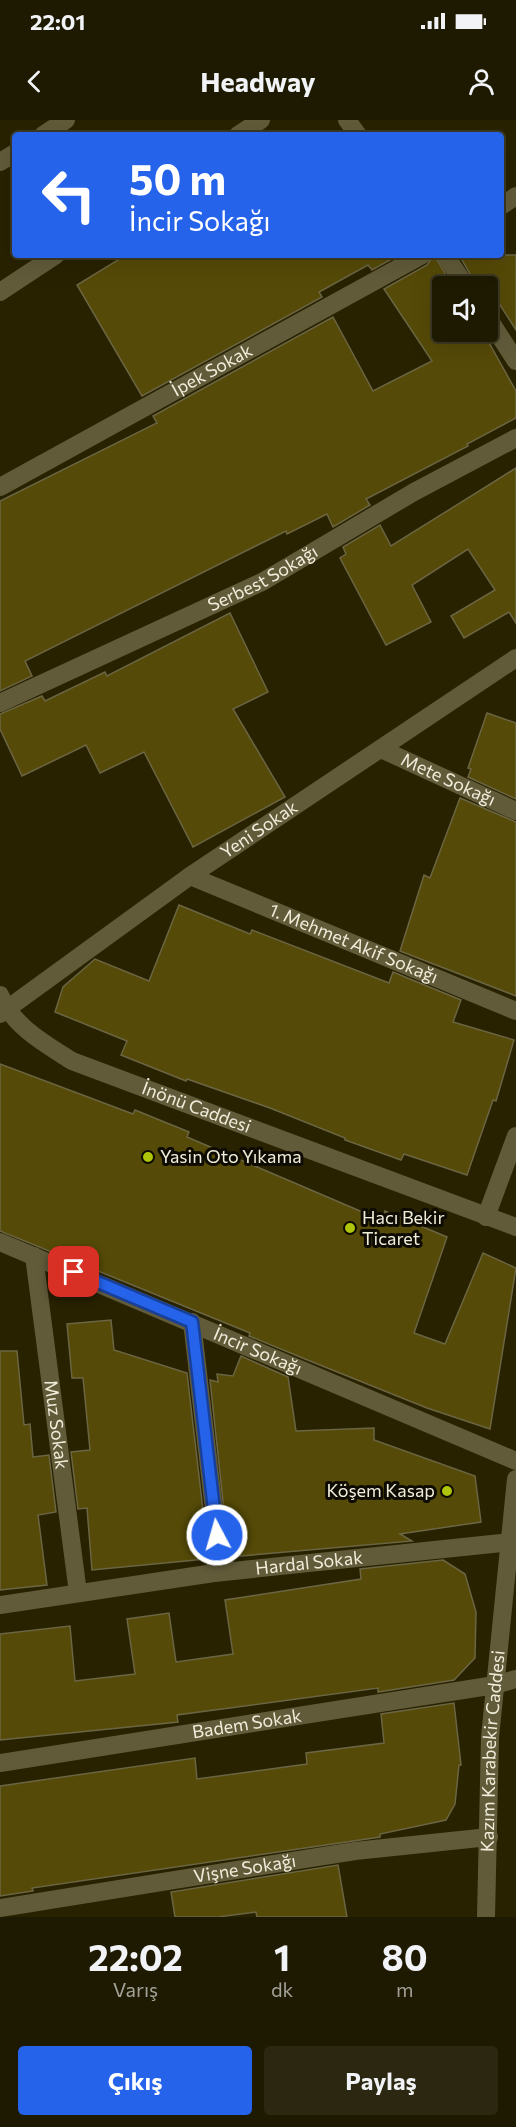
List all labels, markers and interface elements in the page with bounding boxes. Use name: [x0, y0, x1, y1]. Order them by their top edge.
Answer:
text: 22:01: [30, 8, 85, 35]
icon: back: [18, 65, 51, 98]
text: Headway: [200, 65, 316, 98]
icon: person: [465, 65, 498, 98]
text: 50 m: [129, 152, 226, 204]
icon: left: [30, 156, 108, 234]
text: İncir Sokağı: [129, 204, 271, 237]
map controls: [432, 276, 498, 342]
button: sound: [432, 276, 498, 342]
street label: İpek Sokak: [167, 338, 256, 401]
street label: Serbest Sokağı: [204, 540, 321, 616]
street label: Mete Sokağı: [398, 748, 499, 810]
street label: Yeni Sokak: [216, 795, 302, 863]
street label: 1. Mehmet Akif Sokağı: [266, 898, 442, 988]
street label: İnönü Caddesi: [139, 1076, 254, 1137]
place label: Yasin Oto Yıkama: [160, 1145, 302, 1167]
marker: Yasin Oto Yıkama: [141, 1150, 155, 1164]
place label: Hacı Bekir Ticaret: [362, 1206, 445, 1249]
marker: Hacı Bekir Ticaret: [343, 1221, 357, 1235]
pin: [48, 1246, 99, 1297]
icon: arrive: [57, 1255, 90, 1288]
street label: İncir Sokağı: [210, 1322, 306, 1379]
street label: Muz Sokak: [40, 1378, 74, 1471]
place label: Köşem Kasap: [326, 1479, 435, 1501]
marker: Köşem Kasap: [440, 1484, 454, 1498]
position arrow: [185, 1503, 249, 1567]
street label: Hardal Sokak: [254, 1546, 364, 1579]
street label: Kazım Karabekir Caddesi: [475, 1649, 509, 1852]
street label: Badem Sokak: [191, 1704, 303, 1743]
street label: Vişne Sokağı: [192, 1849, 297, 1887]
text: 22:02: [88, 1934, 183, 1978]
text: 1: [274, 1934, 290, 1978]
text: 80: [382, 1934, 428, 1978]
text: Varış: [113, 1977, 158, 2001]
text: dk: [271, 1977, 293, 2001]
text: m: [396, 1977, 413, 2001]
button: Çıkış: [18, 2046, 252, 2115]
button: Paylaş: [264, 2046, 498, 2115]

